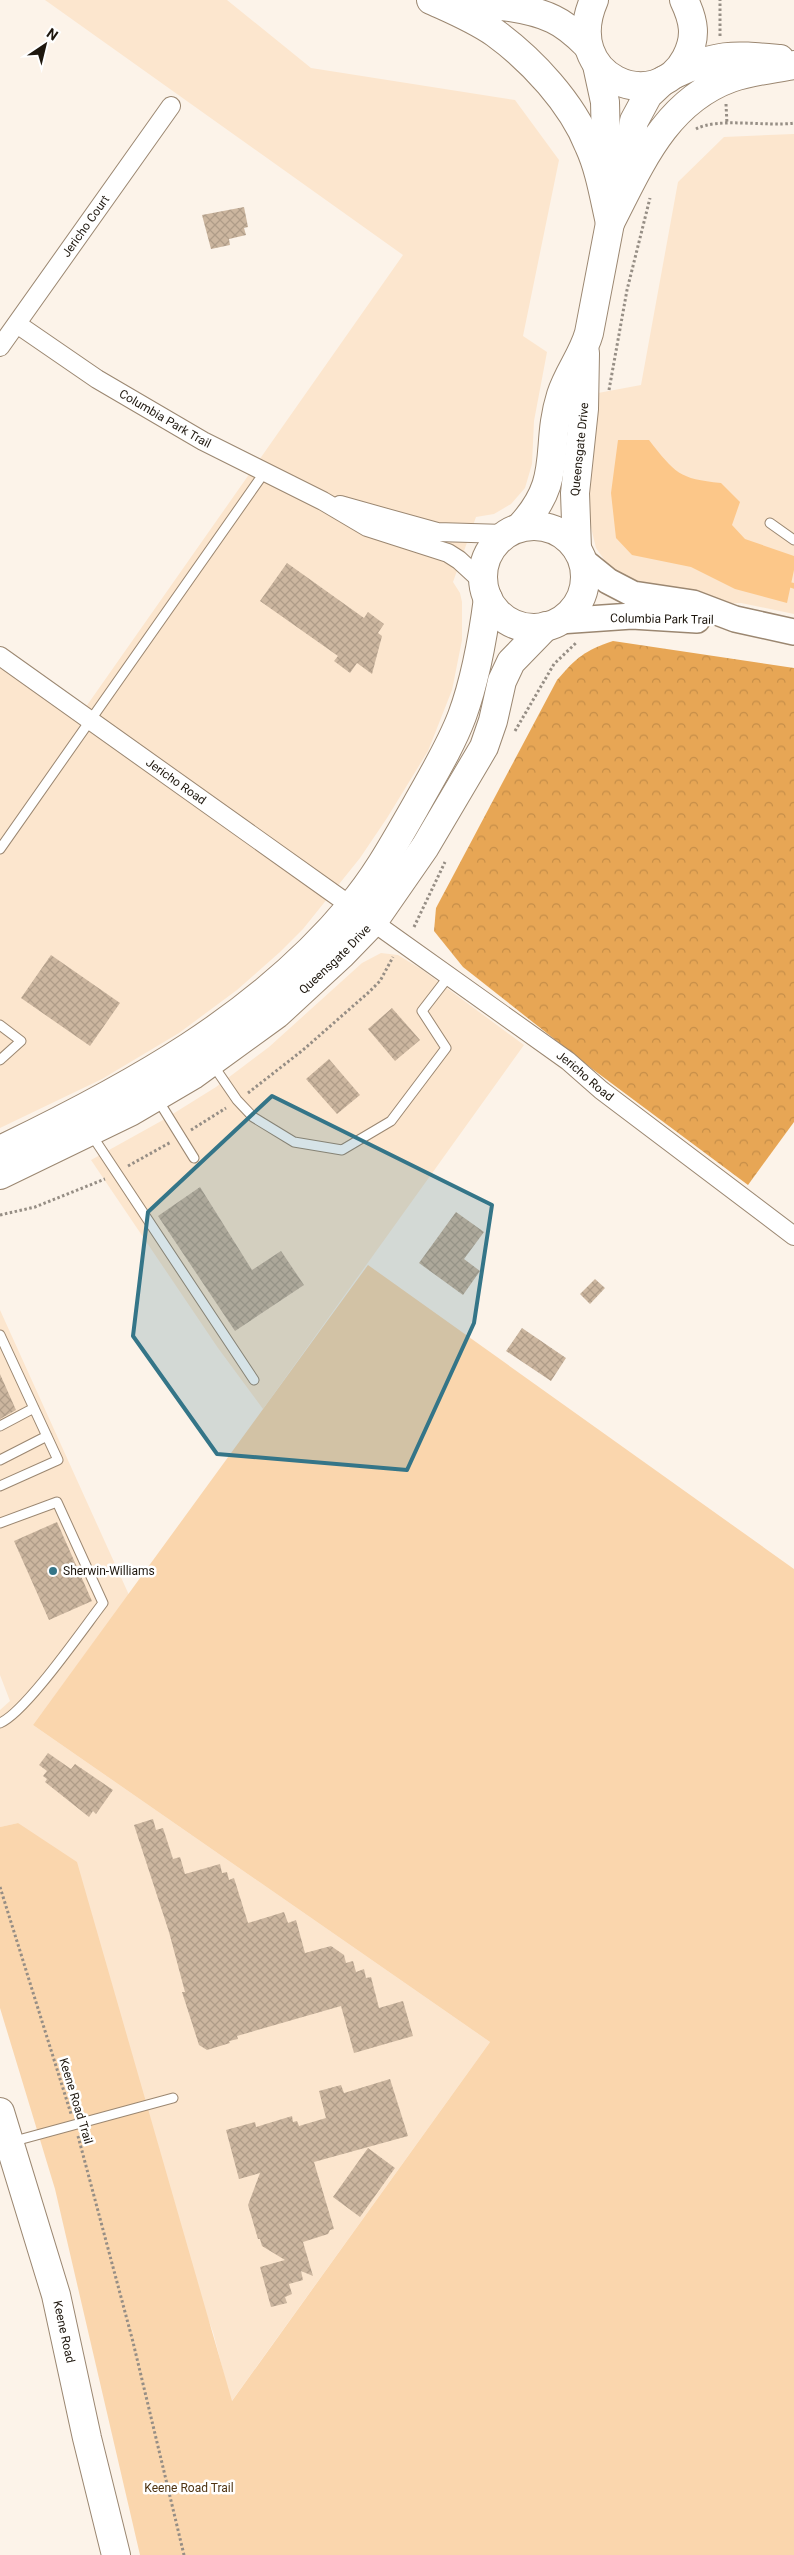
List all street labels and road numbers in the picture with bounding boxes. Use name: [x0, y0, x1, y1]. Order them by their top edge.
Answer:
street label: Jericho Court: [59, 193, 112, 260]
street label: Columbia Park Trail: [117, 387, 213, 451]
street label: Queensgate Drive: [568, 402, 591, 497]
street label: Columbia Park Trail: [610, 611, 714, 627]
street label: Jericho Road: [143, 755, 209, 807]
street label: Queensgate Drive: [296, 922, 374, 997]
street label: Jericho Road: [554, 1048, 616, 1104]
street label: Keene Road Trail: [56, 2056, 96, 2146]
street label: Keene Road: [50, 2299, 78, 2364]

